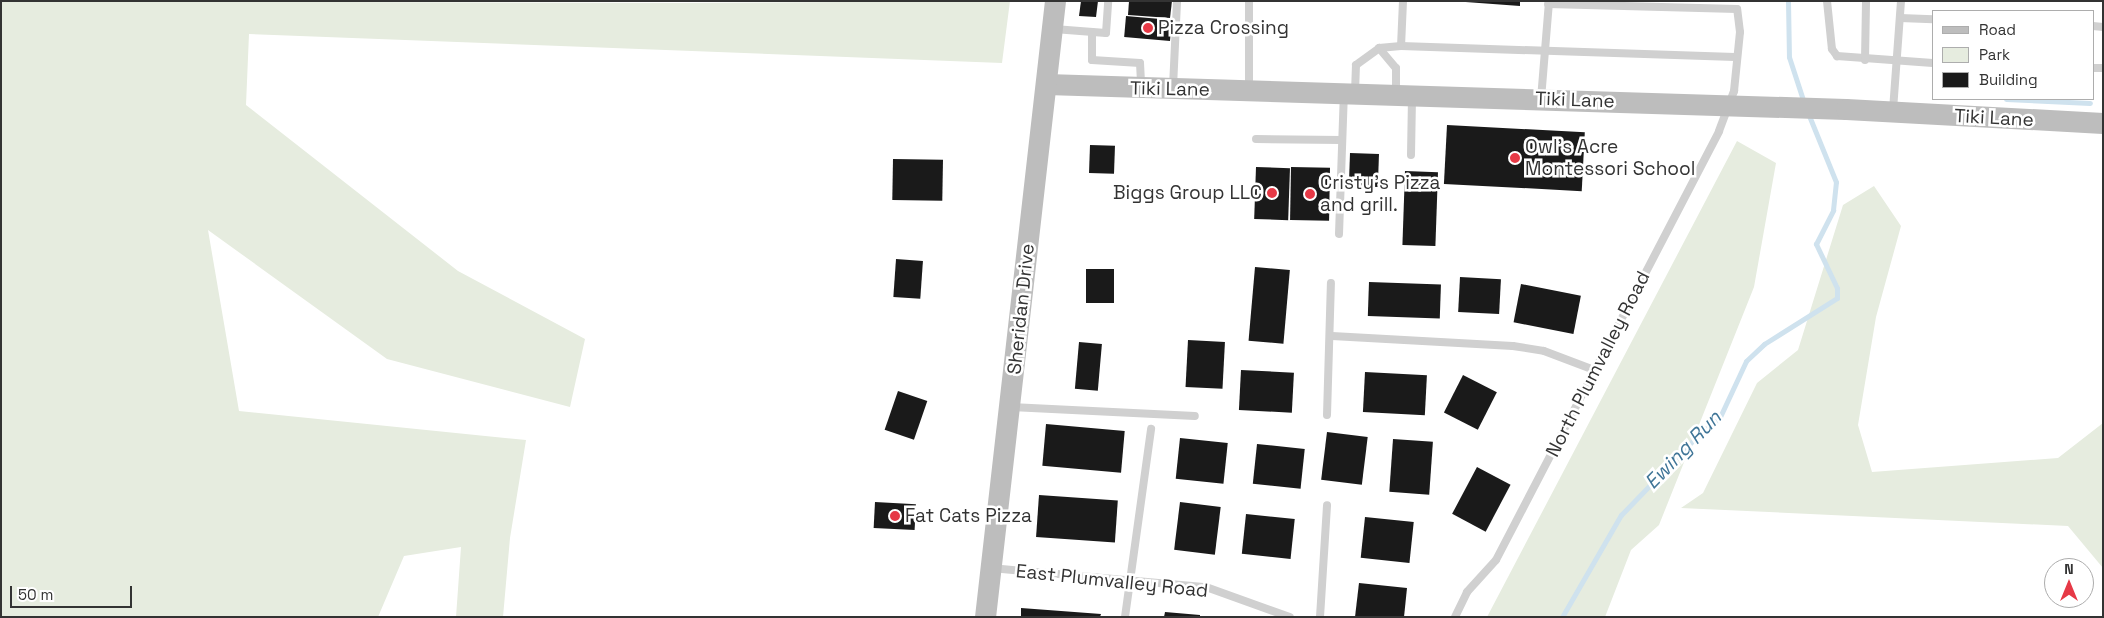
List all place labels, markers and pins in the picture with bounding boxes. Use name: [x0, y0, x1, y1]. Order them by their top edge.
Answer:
place label: Pizza Crossing: [1158, 17, 1289, 39]
marker: Pizza Crossing: [1142, 22, 1154, 34]
place label: Owl's Acre Montessori School: [1525, 136, 1695, 180]
marker: Owl's Acre Montessori School: [1509, 152, 1521, 164]
place label: Cristy's Pizza and grill.: [1320, 172, 1441, 216]
place label: Biggs Group LLC: [1113, 182, 1262, 204]
marker: Biggs Group LLC: [1266, 187, 1278, 199]
marker: Cristy's Pizza and grill.: [1304, 188, 1316, 200]
place label: Fat Cats Pizza: [905, 505, 1032, 527]
marker: Fat Cats Pizza: [889, 510, 901, 522]

